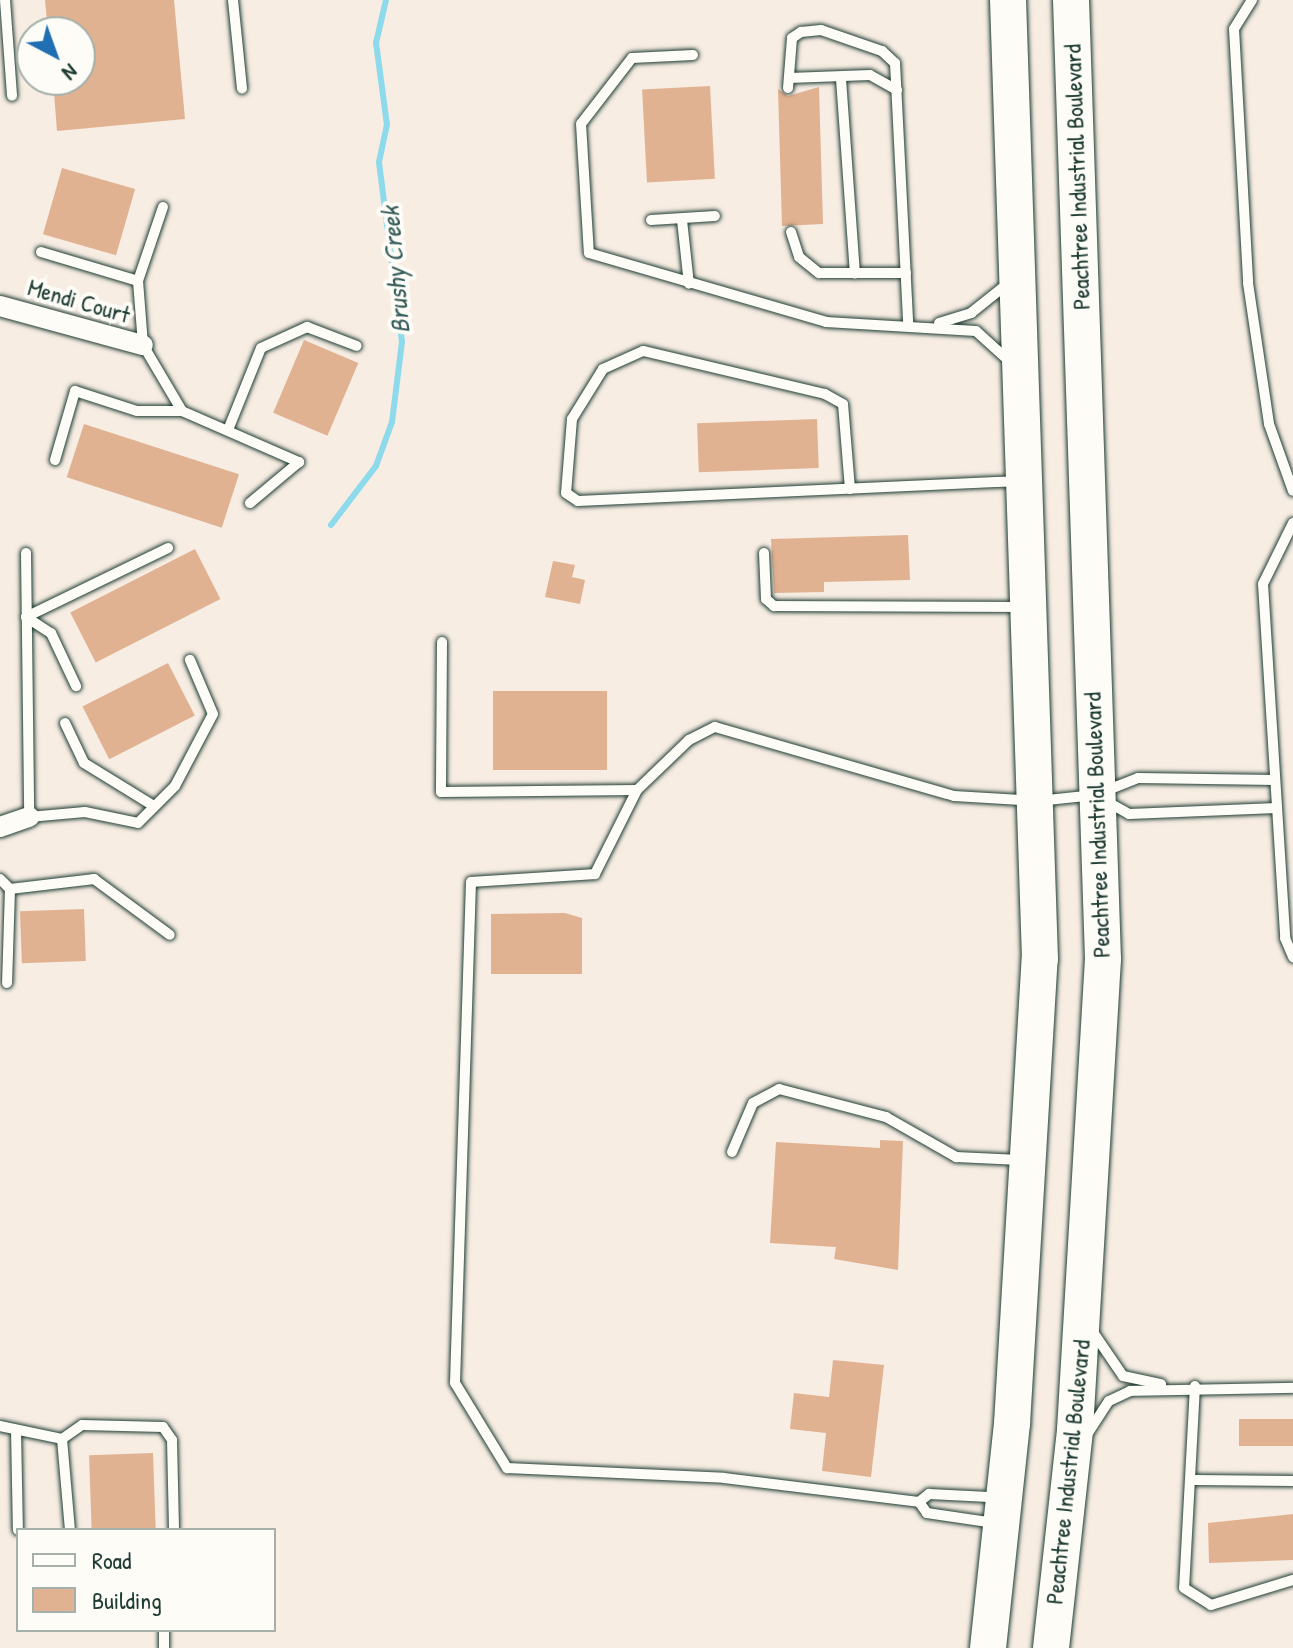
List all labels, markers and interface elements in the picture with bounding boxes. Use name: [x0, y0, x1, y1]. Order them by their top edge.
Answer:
north arrow: [16, 16, 96, 96]
street label: Peachtree Industrial Boulevard: [1058, 44, 1096, 310]
text: N: [56, 57, 85, 88]
water label: Brushy Creek: [374, 205, 416, 335]
street label: Mendi Court: [25, 273, 133, 329]
street label: Peachtree Industrial Boulevard: [1078, 692, 1116, 958]
street label: Peachtree Industrial Boulevard: [1040, 1338, 1096, 1606]
legend: [16, 1528, 276, 1632]
text: Road: [92, 1544, 131, 1576]
text: Building: [92, 1584, 162, 1616]

